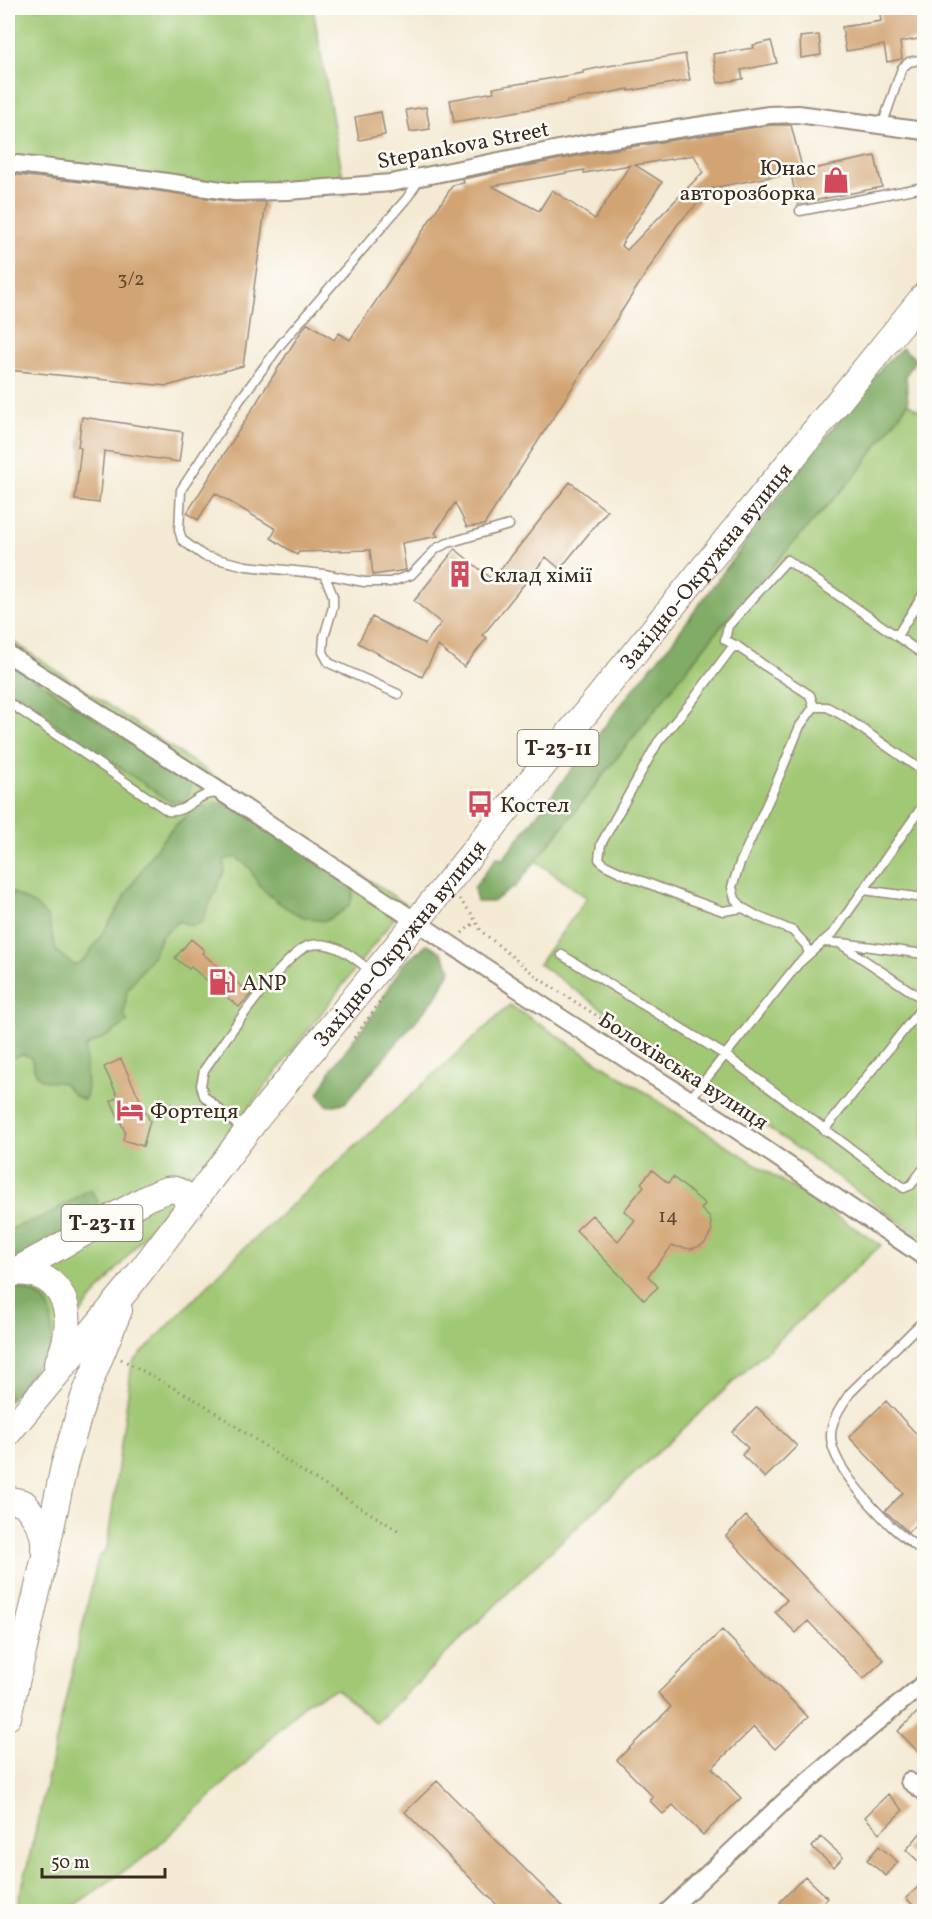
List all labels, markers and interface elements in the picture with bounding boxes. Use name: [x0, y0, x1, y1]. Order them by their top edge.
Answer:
street label: Stepankova Street: [375, 115, 552, 178]
place label: Юнас авторозборка: [679, 154, 816, 210]
shop icon: Юнас авторозборка: [821, 165, 851, 195]
house number: 3/2: [117, 266, 145, 294]
street label: Західно-Окружна вулиця: [614, 457, 801, 678]
building icon: Склад хімії: [445, 559, 475, 589]
place label: Склад хімії: [480, 561, 593, 592]
road number: Т-23-11: [518, 730, 598, 766]
bus stop icon: Костел: [465, 789, 495, 819]
place label: Костел: [500, 791, 569, 822]
street label: Західно-Окружна вулиця: [307, 834, 495, 1055]
fuel station icon: ANP: [207, 967, 237, 997]
place label: ANP: [242, 969, 287, 1000]
street label: Болохівська вулиця: [591, 1005, 774, 1139]
hotel icon: Фортеця: [115, 1095, 145, 1125]
place label: Фортеця: [150, 1097, 238, 1128]
house number: 14: [658, 1203, 678, 1231]
road number: Т-23-11: [62, 1205, 142, 1241]
scale bar: [42, 1841, 165, 1879]
text: 50 m: [51, 1851, 90, 1876]

